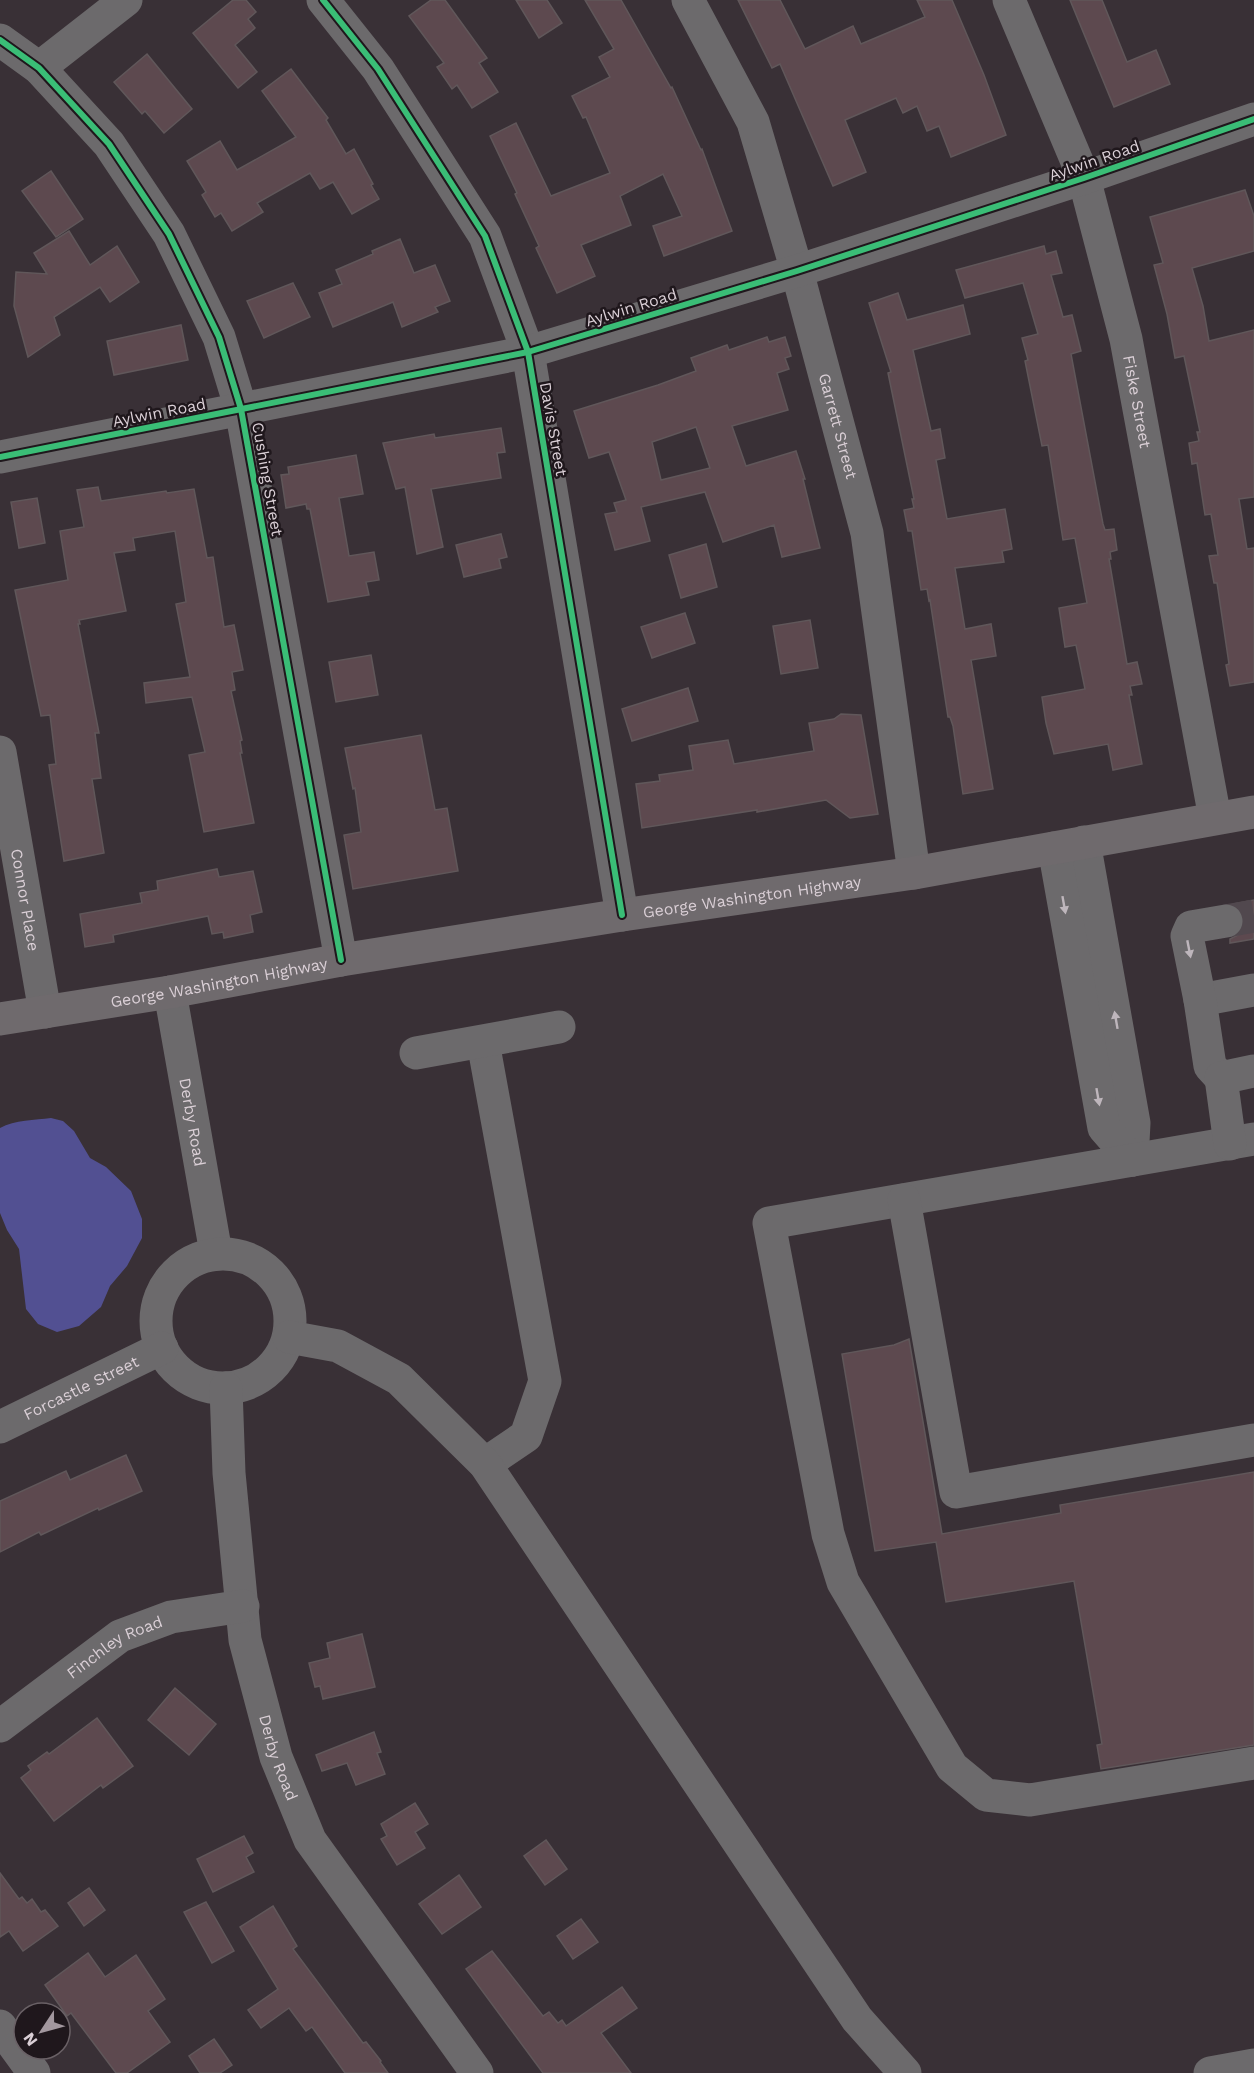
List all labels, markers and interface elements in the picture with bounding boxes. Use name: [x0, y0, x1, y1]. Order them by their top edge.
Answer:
street label: Aylwin Road: [1046, 136, 1142, 185]
street label: Aylwin Road: [583, 285, 679, 330]
street label: Fiske Street: [1119, 353, 1155, 450]
street label: Garrett Street: [815, 371, 861, 481]
street label: Davis Street: [536, 381, 571, 478]
street label: Aylwin Road: [111, 394, 207, 431]
street label: Cushing Street: [248, 421, 287, 538]
street label: Connor Place: [7, 847, 43, 953]
street label: George Washington Highway: [642, 872, 863, 922]
one-way arrow: [1060, 896, 1069, 915]
one-way arrow: [1185, 940, 1194, 959]
street label: George Washington Highway: [109, 954, 330, 1011]
one-way arrow: [1111, 1010, 1120, 1029]
street label: Derby Road: [175, 1076, 210, 1168]
one-way arrow: [1094, 1088, 1103, 1107]
street label: Forcastle Street: [20, 1352, 142, 1424]
street label: Finchley Road: [63, 1612, 165, 1683]
street label: Derby Road: [255, 1713, 302, 1803]
north arrow: [12, 2001, 72, 2061]
text: N: [19, 2029, 41, 2050]

